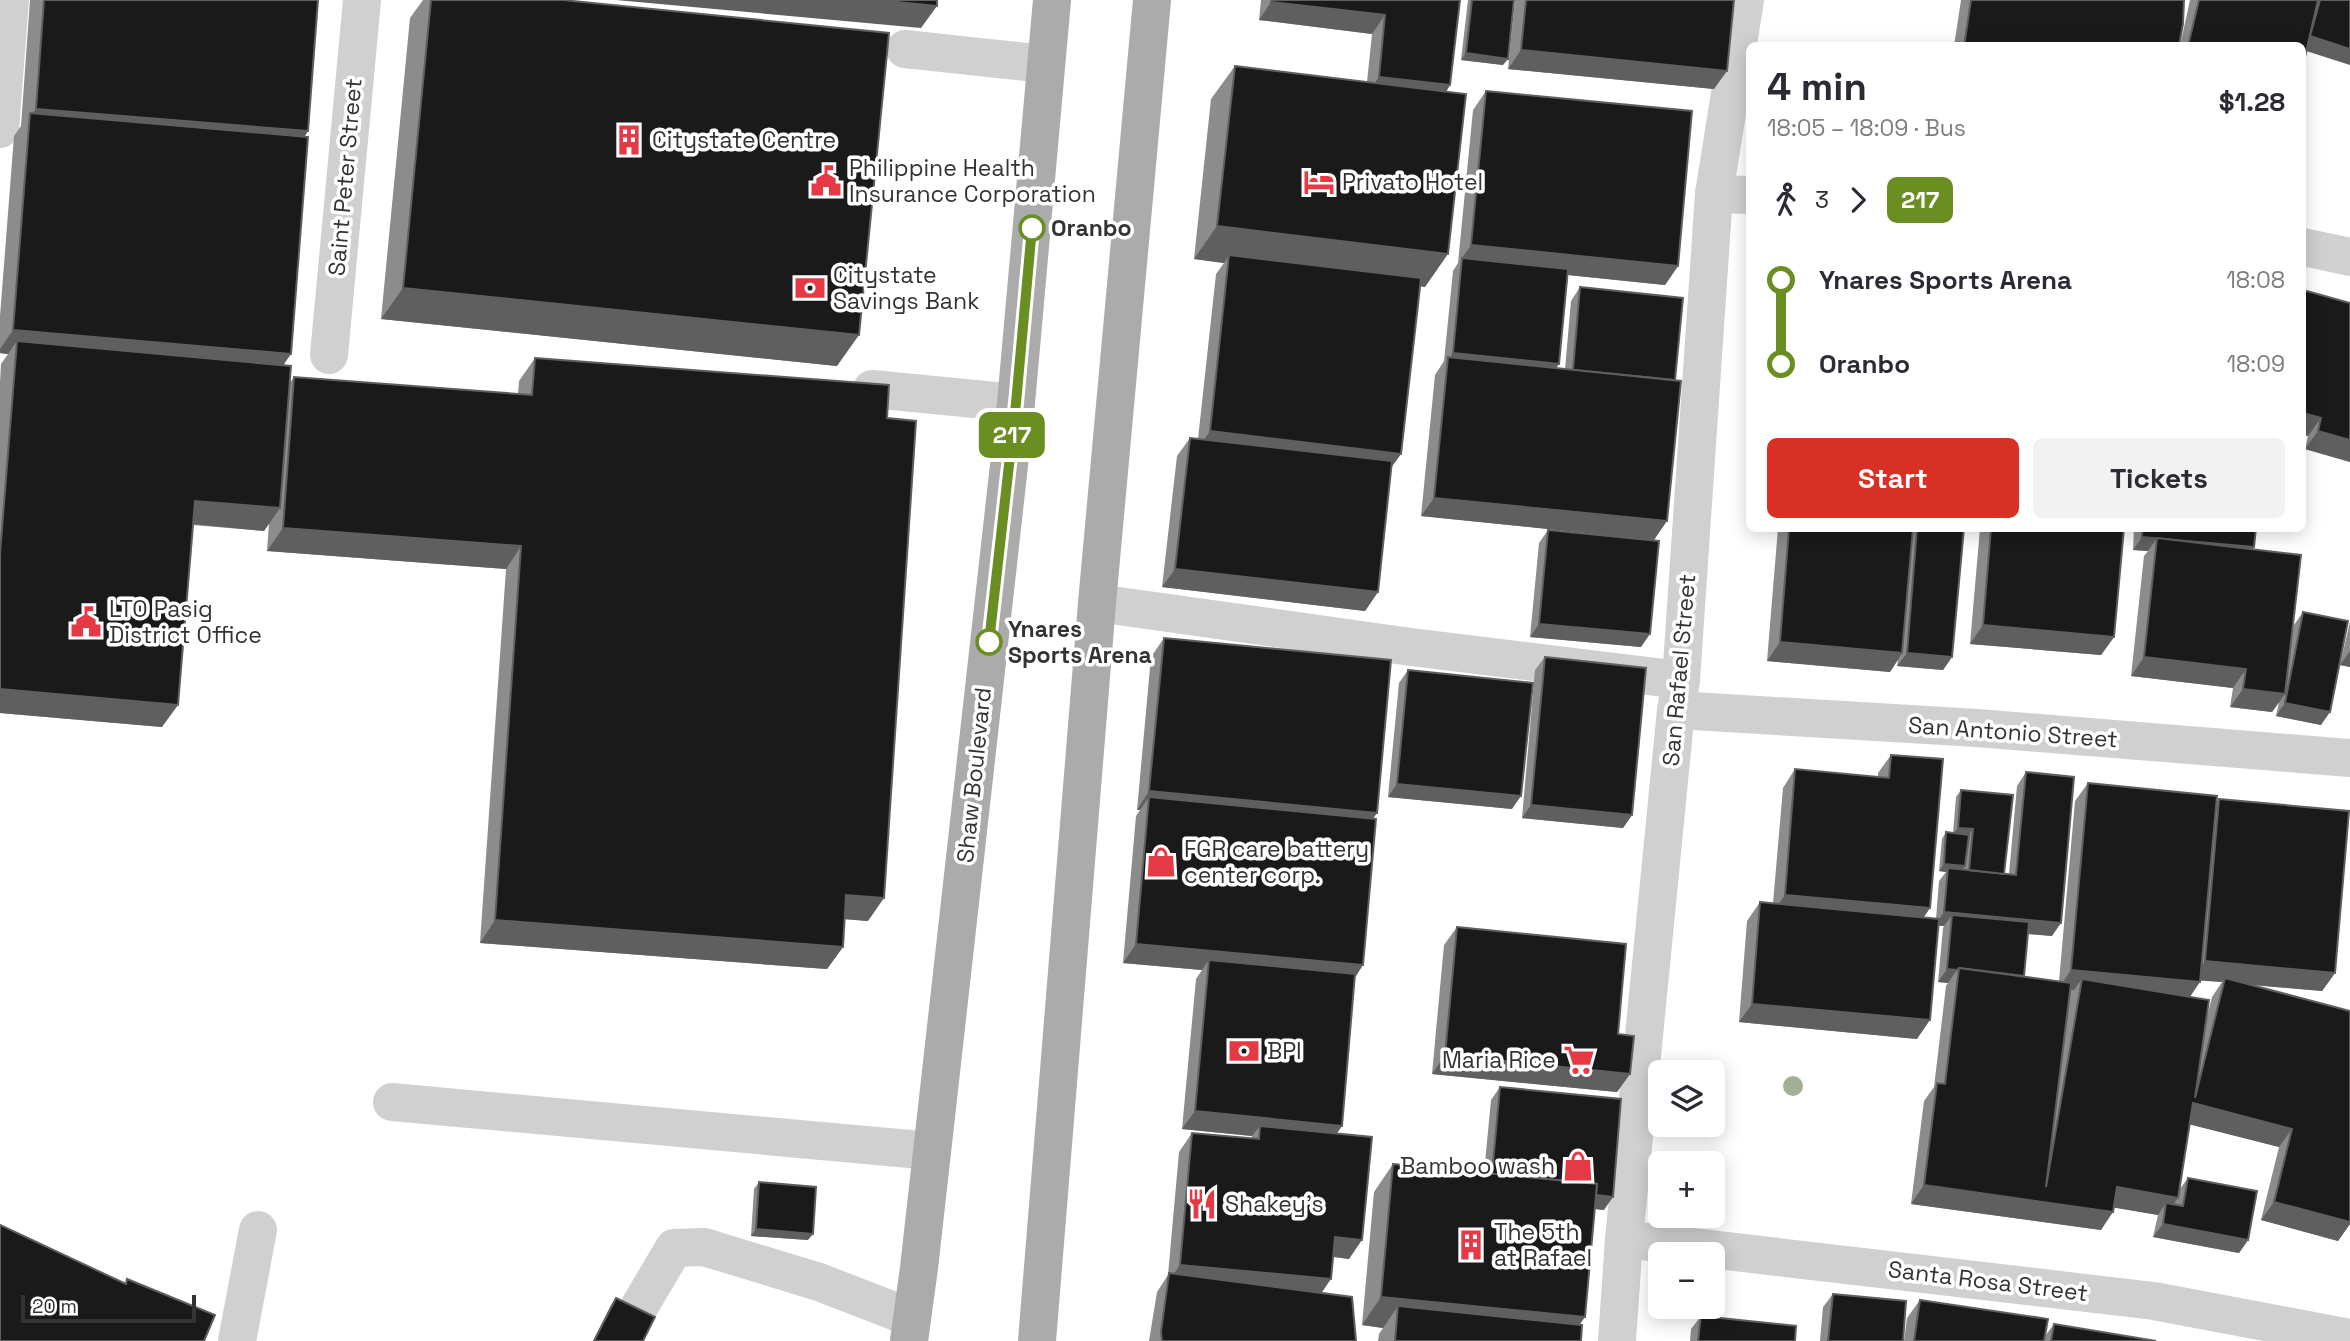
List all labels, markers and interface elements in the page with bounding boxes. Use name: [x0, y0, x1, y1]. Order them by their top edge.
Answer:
text: 4 min: [1767, 63, 1867, 111]
street label: Saint Peter Street: [321, 77, 369, 277]
text: $1.28: [2219, 85, 2285, 119]
text: 18:05 – 18:09 · Bus: [1767, 113, 1966, 143]
building icon: Citystate Centre: [612, 123, 646, 157]
place label: Citystate Centre: [652, 125, 836, 155]
place label: Philippine Health Insurance Corporation: [849, 153, 1096, 209]
public building icon: Philippine Health Insurance Corporation: [809, 164, 843, 198]
hotel icon: Privato Hotel: [1302, 165, 1336, 199]
place label: Privato Hotel: [1342, 167, 1483, 197]
icon: walk: [1767, 181, 1805, 219]
icon: forward: [1839, 181, 1877, 219]
text: 217: [1901, 184, 1939, 215]
text: 3: [1815, 185, 1829, 215]
place label: Oranbo: [1051, 213, 1132, 243]
marker: Oranbo: [1019, 215, 1045, 241]
place label: Citystate Savings Bank: [833, 260, 980, 316]
text: Ynares Sports Arena: [1819, 263, 2072, 297]
text: 18:08: [2226, 265, 2285, 295]
bank icon: Citystate Savings Bank: [793, 271, 827, 305]
text: Oranbo: [1819, 347, 1910, 381]
text: 18:09: [2226, 349, 2285, 379]
line badge: 217: [972, 412, 1052, 458]
text: 217: [993, 419, 1031, 450]
button: Start: [1767, 438, 2019, 518]
button: Tickets: [2033, 438, 2285, 518]
street label: San Rafael Street: [1656, 573, 1702, 767]
place label: LTO Pasig District Office: [109, 594, 262, 650]
public building icon: LTO Pasig District Office: [69, 605, 103, 639]
place label: Ynares Sports Arena: [1008, 614, 1152, 670]
marker: Ynares Sports Arena: [976, 629, 1002, 655]
street label: Shaw Boulevard: [950, 686, 998, 864]
street label: San Antonio Street: [1907, 710, 2119, 754]
place label: FGR care battery center corp.: [1184, 834, 1369, 890]
shop icon: FGR care battery center corp.: [1144, 845, 1178, 879]
bank icon: BPI: [1227, 1034, 1261, 1068]
place label: BPI: [1267, 1036, 1302, 1066]
supermarket icon: Maria Rice: [1562, 1043, 1596, 1077]
place label: Maria Rice: [1442, 1045, 1556, 1075]
map controls: [1648, 1060, 1725, 1319]
button: layers: [1648, 1060, 1725, 1137]
shop icon: Bamboo wash: [1561, 1149, 1595, 1183]
place label: Bamboo wash: [1400, 1151, 1555, 1181]
button: +: [1648, 1151, 1725, 1228]
restaurant icon: Shakey's: [1185, 1187, 1219, 1221]
place label: Shakey's: [1225, 1189, 1324, 1219]
place label: The 5th at Rafael: [1494, 1217, 1592, 1273]
building icon: The 5th at Rafael: [1454, 1228, 1488, 1262]
button: −: [1648, 1242, 1725, 1319]
street label: Santa Rosa Street: [1886, 1254, 2090, 1308]
scale bar: [21, 1292, 196, 1324]
text: 20 m: [32, 1294, 77, 1319]

